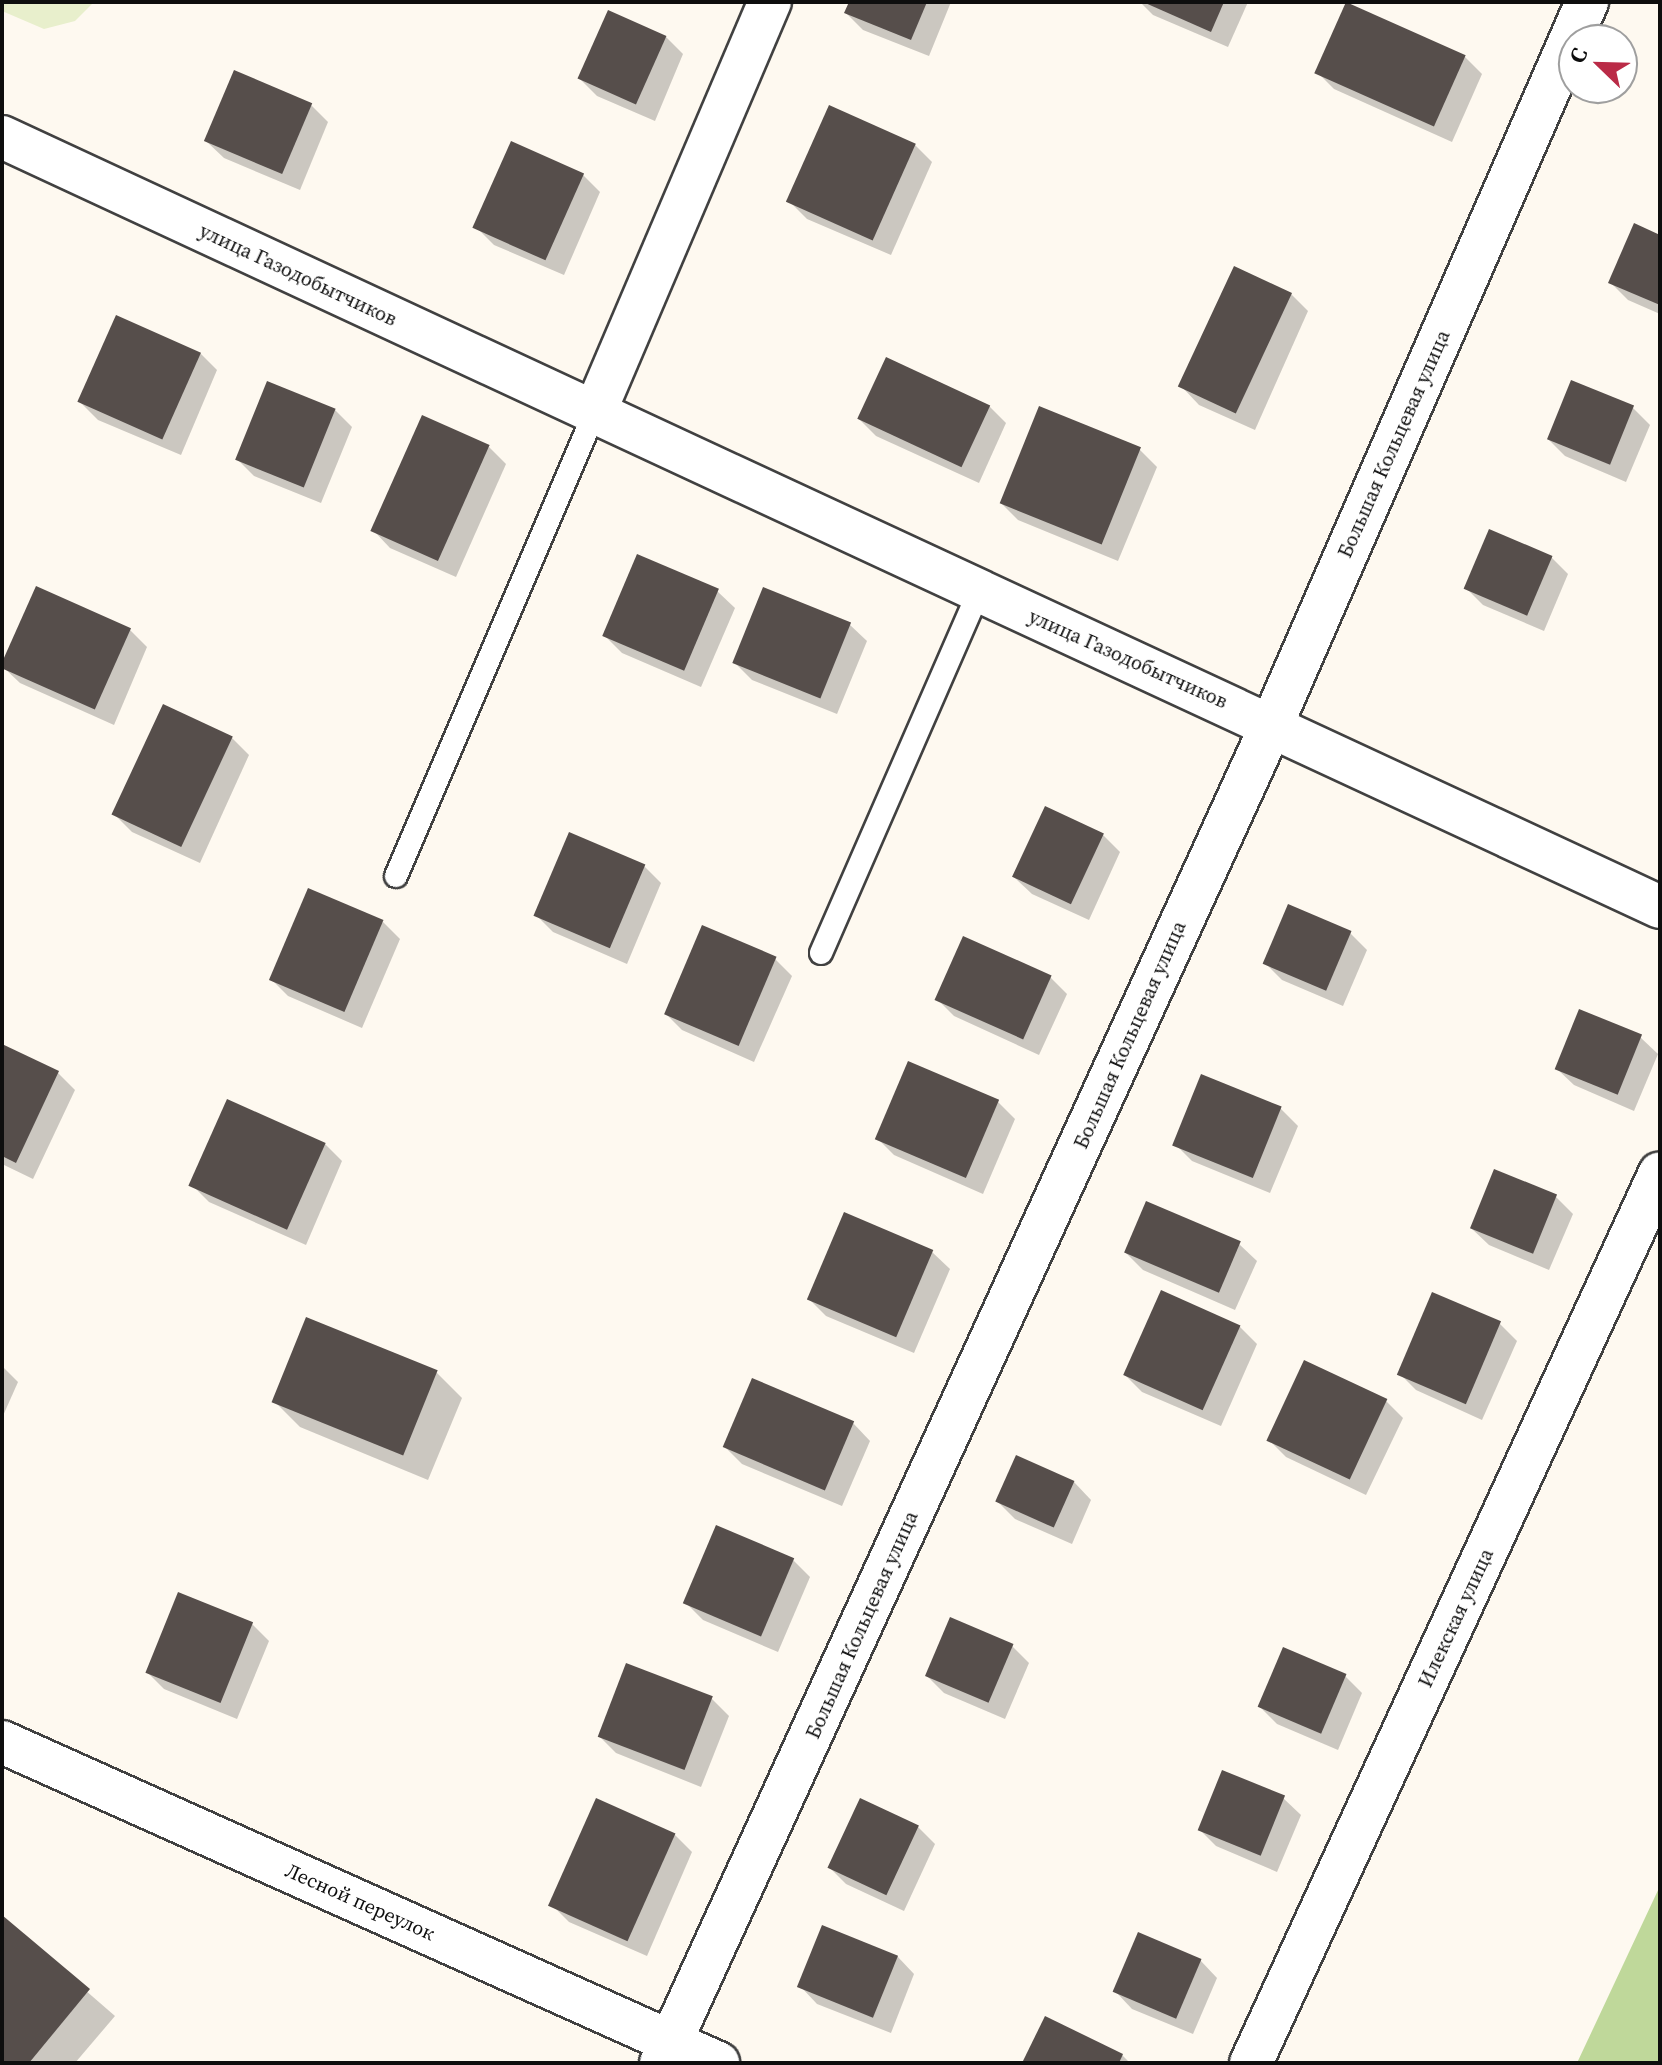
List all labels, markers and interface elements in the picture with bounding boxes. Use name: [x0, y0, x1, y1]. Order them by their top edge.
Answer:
north arrow: [1558, 24, 1638, 104]
text: С: [1561, 43, 1594, 68]
street label: улица Газодобытчиков: [195, 219, 401, 331]
street label: Большая Кольцевая улица: [1333, 326, 1455, 562]
street label: улица Газодобытчиков: [1025, 604, 1231, 714]
street label: Большая Кольцевая улица: [1069, 917, 1191, 1153]
street label: Большая Кольцевая улица: [801, 1507, 923, 1743]
street label: Илекская улица: [1413, 1545, 1499, 1691]
street label: Лесной переулок: [282, 1858, 438, 1946]

